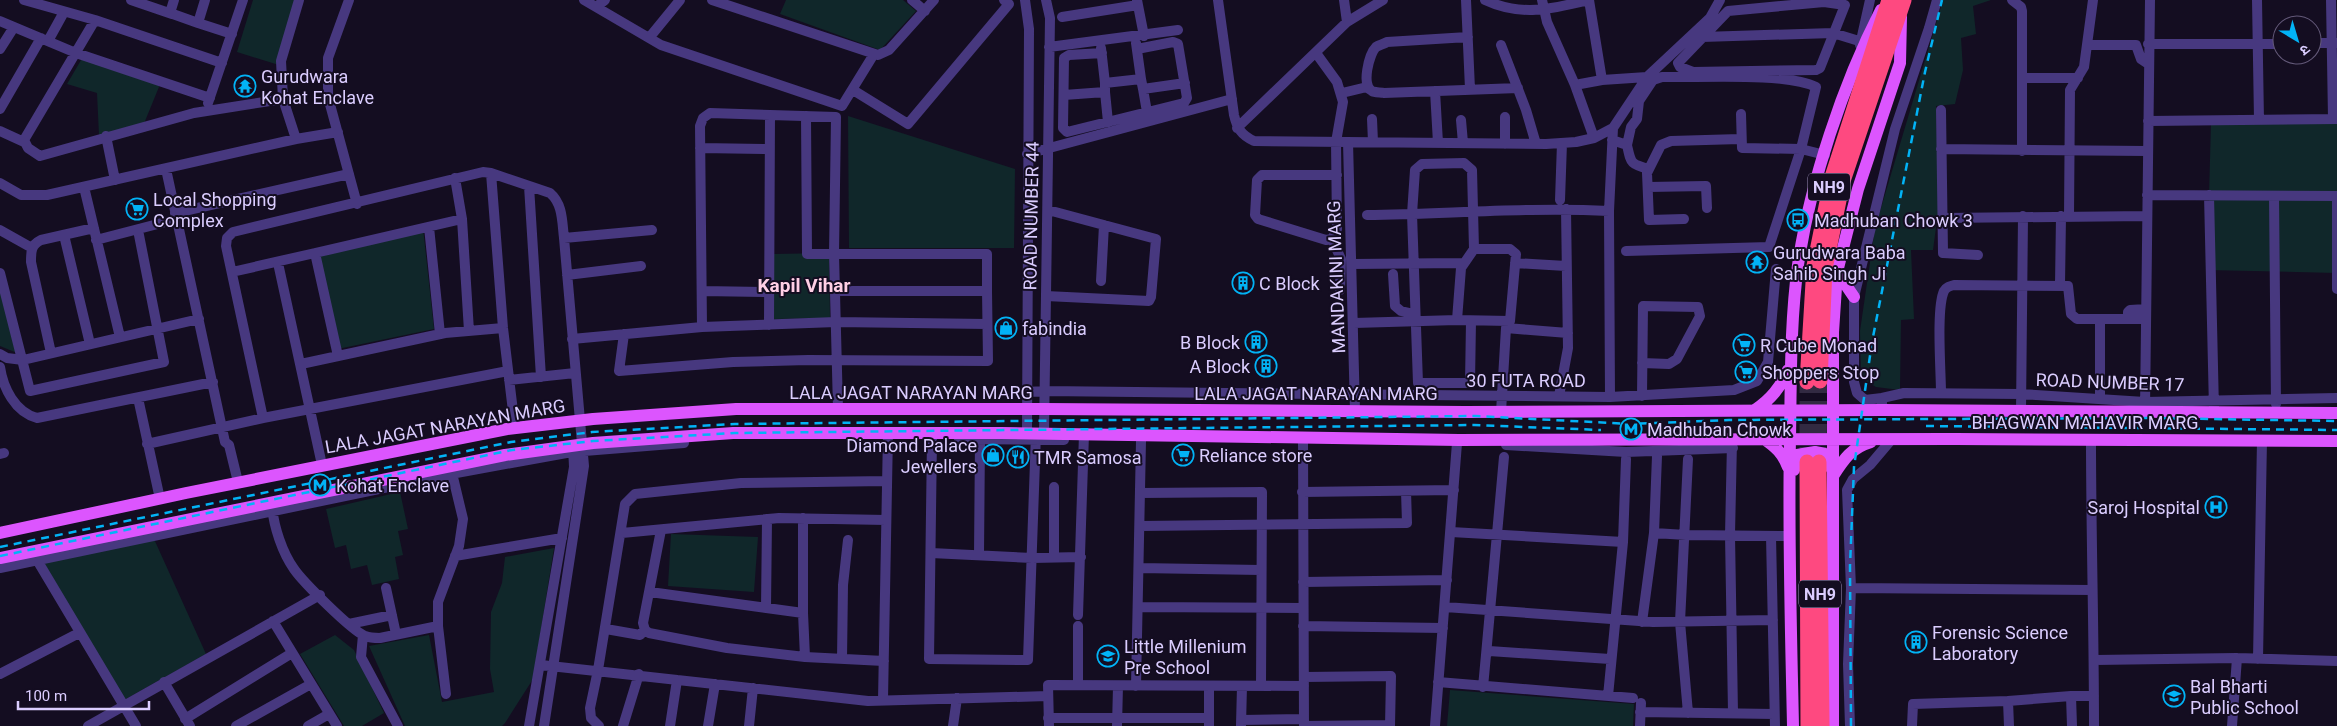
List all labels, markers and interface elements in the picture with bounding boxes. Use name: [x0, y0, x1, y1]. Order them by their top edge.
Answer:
north arrow: [2272, 15, 2322, 65]
text: उ: [2296, 41, 2313, 60]
place label: Gurudwara Kohat Enclave: [261, 66, 374, 108]
temple icon: Gurudwara Kohat Enclave: [233, 74, 257, 98]
street label: ROAD NUMBER 44: [1019, 141, 1043, 291]
road number: NH9: [1808, 173, 1850, 200]
place label: Local Shopping Complex: [153, 189, 277, 231]
supermarket icon: Local Shopping Complex: [125, 197, 149, 221]
street label: MANDAKINI MARG: [1323, 200, 1349, 354]
bus stop icon: Madhuban Chowk 3: [1786, 208, 1810, 232]
place label: Madhuban Chowk 3: [1814, 210, 1973, 231]
place label: Gurudwara Baba Sahib Singh Ji: [1773, 242, 1906, 284]
temple icon: Gurudwara Baba Sahib Singh Ji: [1745, 250, 1769, 274]
building icon: C Block: [1231, 271, 1255, 295]
place label: C Block: [1259, 273, 1320, 294]
district label: Kapil Vihar: [758, 274, 851, 297]
shop icon: fabindia: [994, 316, 1018, 340]
place label: fabindia: [1022, 318, 1087, 339]
building icon: B Block: [1244, 330, 1268, 354]
place label: B Block: [1180, 332, 1241, 353]
supermarket icon: R Cube Monad: [1732, 333, 1756, 357]
place label: R Cube Monad: [1760, 335, 1877, 356]
building icon: A Block: [1254, 354, 1278, 378]
place label: A Block: [1189, 356, 1251, 377]
supermarket icon: Shoppers Stop: [1734, 360, 1758, 384]
place label: Shoppers Stop: [1762, 362, 1879, 383]
street label: ROAD NUMBER 17: [2035, 369, 2185, 395]
street label: 30 FUTA ROAD: [1466, 370, 1586, 391]
street label: LALA JAGAT NARAYAN MARG: [789, 382, 1033, 403]
street label: LALA JAGAT NARAYAN MARG: [1194, 383, 1438, 404]
street label: LALA JAGAT NARAYAN MARG: [323, 395, 567, 457]
street label: BHAGWAN MAHAVIR MARG: [1971, 412, 2199, 433]
metro station icon: Madhuban Chowk: [1619, 417, 1643, 441]
place label: Madhuban Chowk: [1647, 419, 1792, 440]
place label: Diamond Palace Jewellers: [846, 435, 977, 477]
shop icon: Diamond Palace Jewellers: [981, 443, 1005, 467]
supermarket icon: Reliance store: [1171, 443, 1195, 467]
restaurant icon: TMR Samosa: [1006, 445, 1030, 469]
place label: Reliance store: [1199, 445, 1312, 466]
place label: TMR Samosa: [1034, 447, 1142, 468]
metro station icon: Kohat Enclave: [308, 473, 332, 497]
place label: Kohat Enclave: [336, 475, 449, 496]
hospital icon: Saroj Hospital: [2204, 495, 2228, 519]
place label: Saroj Hospital: [2088, 497, 2200, 518]
road number: NH9: [1799, 580, 1841, 608]
place label: Forensic Science Laboratory: [1932, 622, 2068, 664]
building icon: Forensic Science Laboratory: [1904, 630, 1928, 654]
place label: Little Millenium Pre School: [1124, 636, 1247, 678]
school or university icon: Little Millenium Pre School: [1096, 644, 1120, 668]
place label: Bal Bharti Public School: [2190, 676, 2299, 718]
scale bar: [18, 678, 149, 710]
school or university icon: Bal Bharti Public School: [2162, 684, 2186, 708]
text: 100 m: [25, 687, 67, 705]

